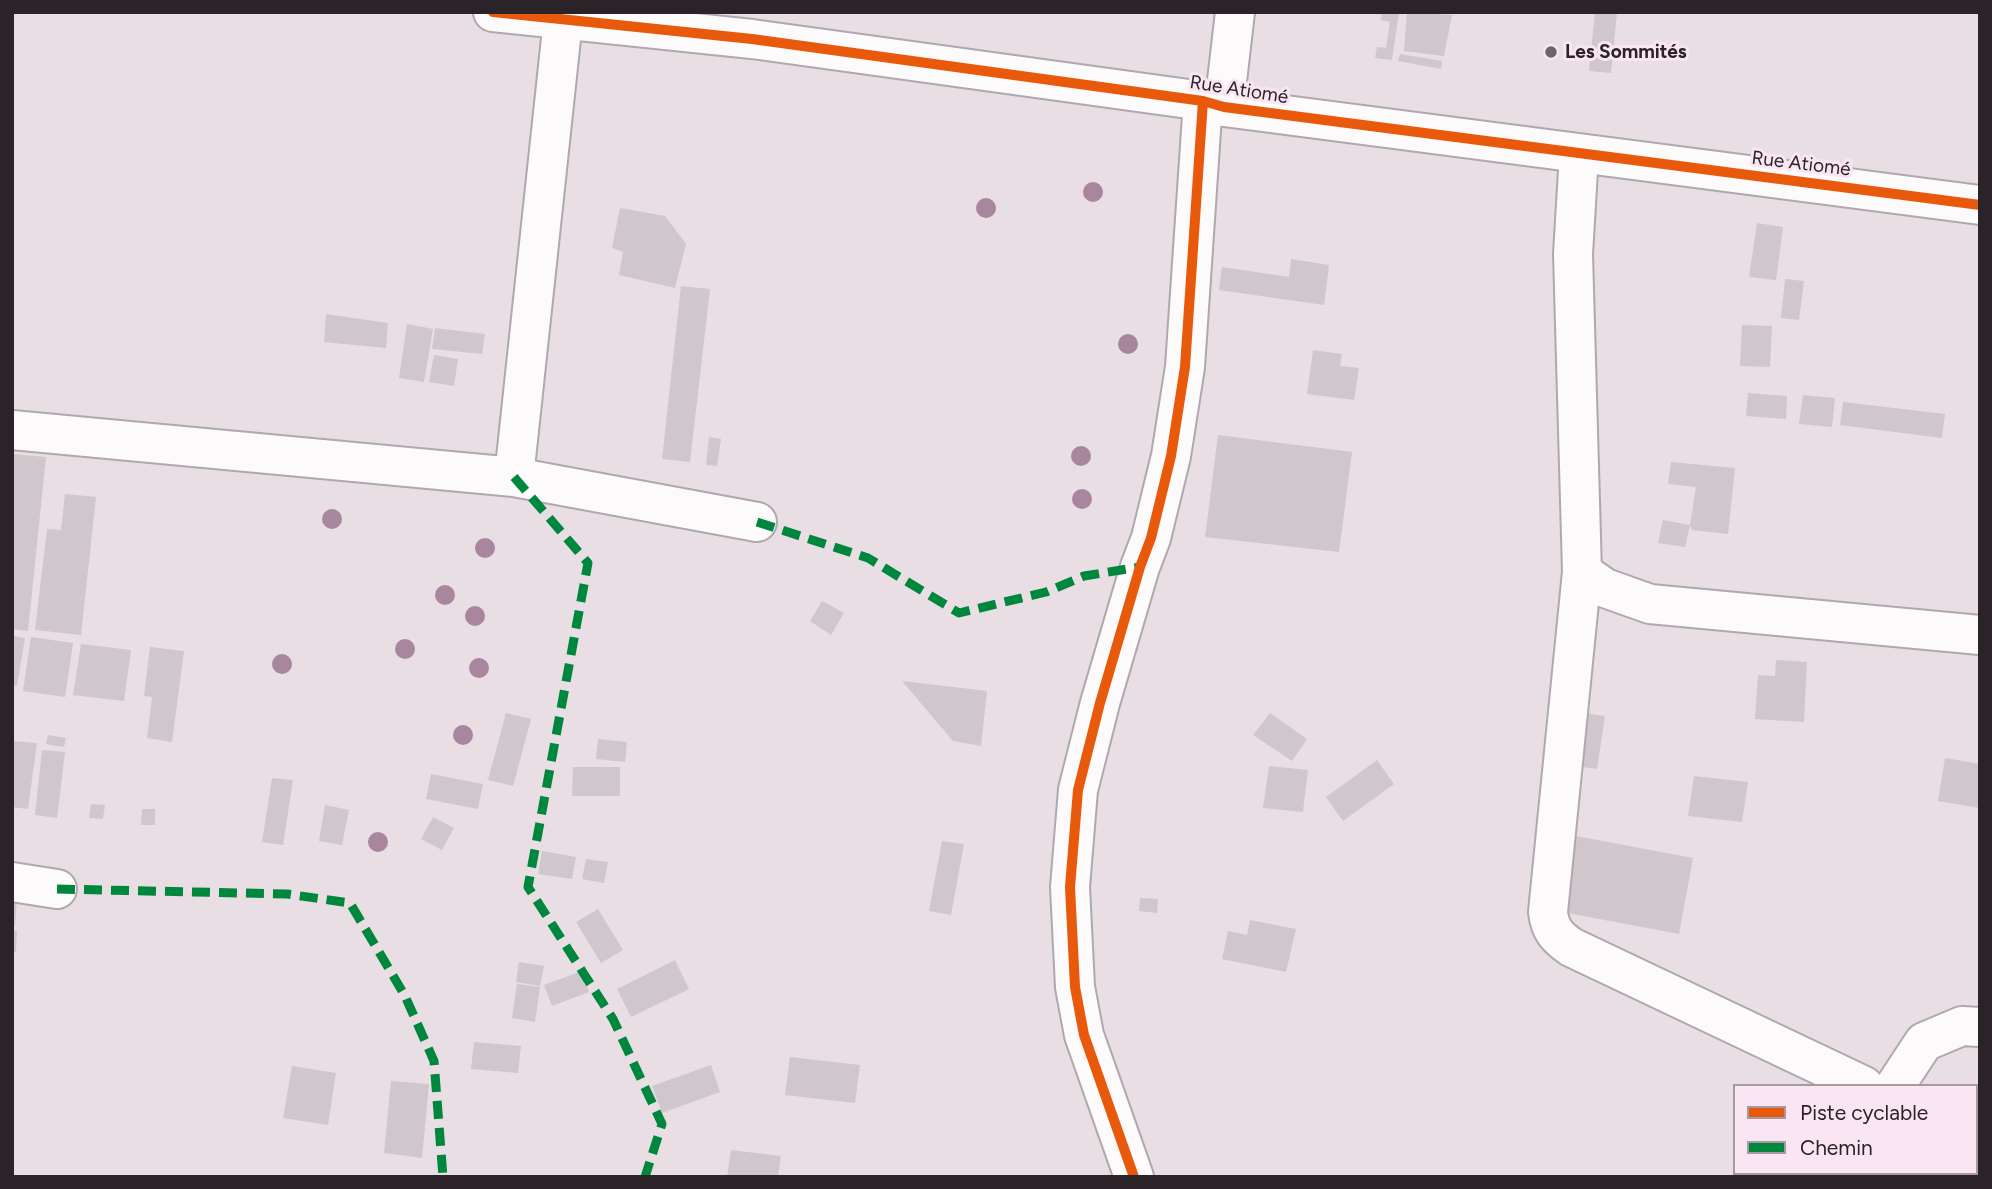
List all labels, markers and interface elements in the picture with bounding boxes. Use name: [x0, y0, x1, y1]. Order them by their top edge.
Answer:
place label: Les Sommités: [1565, 41, 1687, 63]
marker: Les Sommités: [1543, 44, 1559, 60]
street label: Rue Atiomé: [1188, 71, 1290, 109]
street label: Rue Atiomé: [1750, 147, 1852, 181]
legend: [1733, 1084, 1978, 1175]
text: Piste cyclable: [1800, 1100, 1928, 1125]
text: Chemin: [1800, 1135, 1873, 1160]

